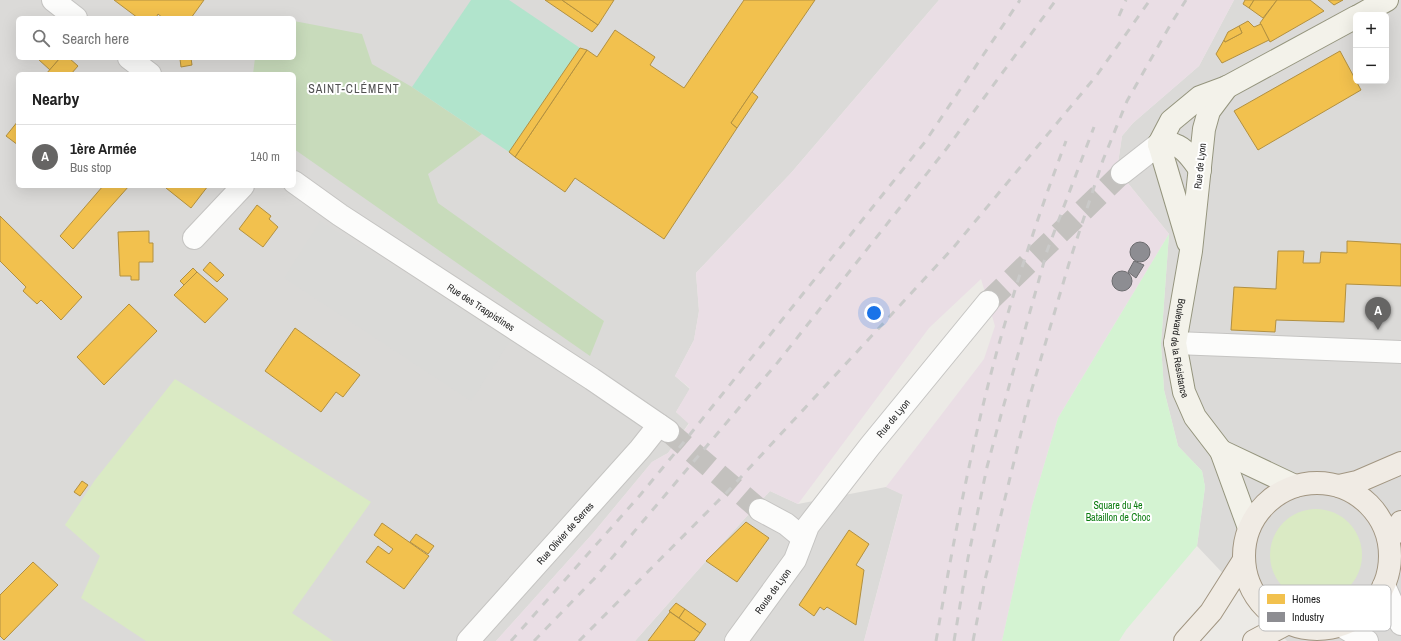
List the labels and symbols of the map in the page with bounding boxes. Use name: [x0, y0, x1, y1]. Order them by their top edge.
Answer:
district label: SAINT-CLÉMENT: [308, 81, 400, 97]
street label: Rue de Lyon: [1191, 142, 1209, 190]
street label: Rue des Trappistines: [445, 280, 517, 334]
pin: A: [1365, 297, 1391, 330]
street label: Boulevard de la Résistance: [1168, 298, 1192, 400]
your location: [864, 303, 884, 323]
street label: Rue de Lyon: [873, 396, 913, 440]
street label: Rue Olivier de Serres: [533, 499, 596, 567]
park label: Square du 4e Bataillon de Choc: [1086, 499, 1150, 524]
street label: Route de Lyon: [752, 566, 793, 616]
legend: [1259, 585, 1391, 631]
text: Homes: [1292, 592, 1321, 606]
text: Industry: [1292, 610, 1325, 624]

